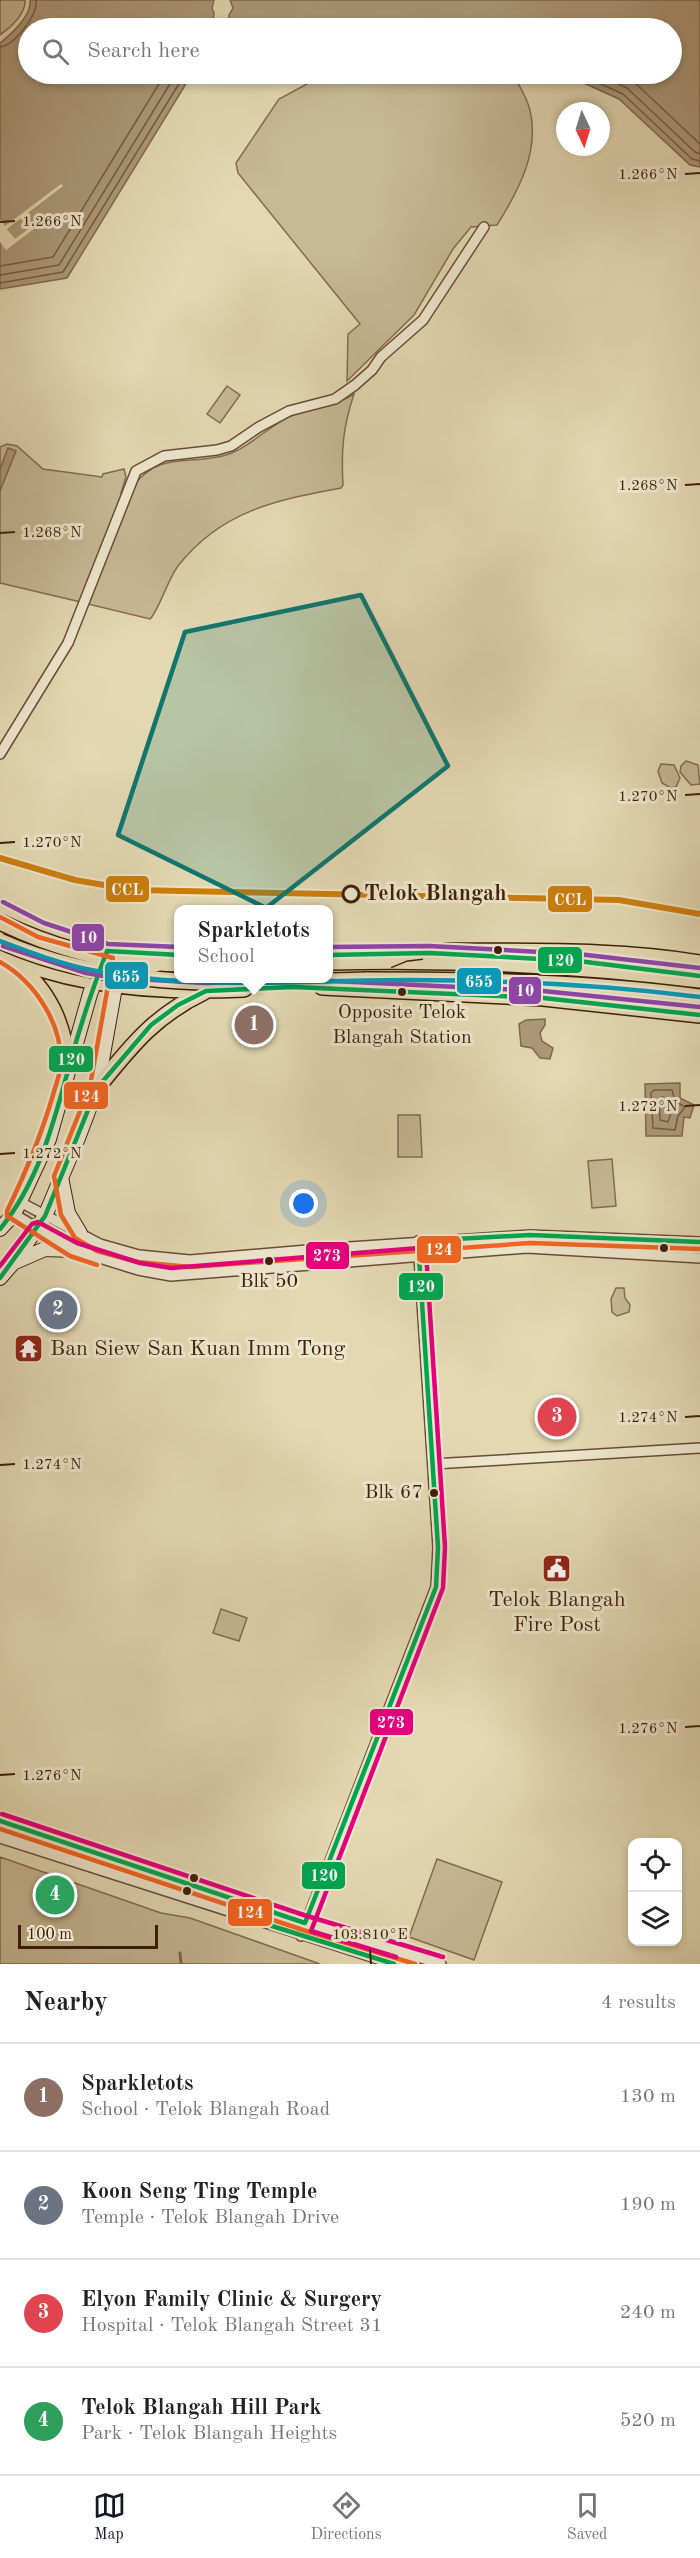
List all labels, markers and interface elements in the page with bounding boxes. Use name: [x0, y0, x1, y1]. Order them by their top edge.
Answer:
search box: [18, 18, 682, 84]
icon: search: [39, 35, 72, 68]
text: Search here: [87, 40, 200, 62]
north arrow: [556, 102, 610, 156]
text: 1.266°N: [618, 168, 678, 183]
text: 1.266°N: [22, 215, 82, 230]
text: 1.268°N: [618, 479, 678, 494]
text: 1.268°N: [22, 526, 82, 541]
text: 1.270°N: [618, 790, 678, 805]
text: 1.270°N: [22, 836, 82, 851]
line badge: CCL: [105, 875, 150, 903]
text: CCL: [111, 883, 143, 899]
place label: Telok Blangah: [364, 883, 507, 905]
marker: Telok Blangah: [342, 885, 360, 903]
line badge: CCL: [547, 885, 593, 913]
text: CCL: [554, 893, 586, 909]
popup: [174, 905, 333, 983]
text: Sparkletots: [197, 920, 310, 942]
line badge: 10: [71, 923, 105, 952]
text: 10: [79, 931, 97, 947]
unlabelled marker: [492, 944, 504, 956]
line badge: 120: [537, 946, 583, 974]
text: School: [197, 947, 255, 967]
text: 120: [546, 954, 574, 970]
line badge: 655: [104, 961, 149, 990]
line badge: 655: [456, 967, 502, 995]
text: 655: [112, 970, 140, 986]
text: 655: [465, 975, 493, 991]
line badge: 10: [508, 976, 542, 1005]
text: 10: [516, 984, 534, 1000]
marker: Opposite Telok Blangah Station: [396, 986, 408, 998]
pin: 1: [234, 1002, 274, 1048]
place label: Opposite Telok Blangah Station: [332, 1003, 472, 1048]
line badge: 120: [48, 1045, 94, 1073]
text: 120: [57, 1053, 85, 1069]
line badge: 124: [63, 1081, 109, 1110]
text: 124: [72, 1090, 100, 1106]
text: 1.272°N: [618, 1100, 678, 1115]
text: 1.272°N: [22, 1147, 82, 1162]
your location: [289, 1189, 318, 1218]
line badge: 124: [416, 1235, 462, 1264]
line badge: 273: [305, 1241, 350, 1270]
unlabelled marker: [658, 1242, 670, 1254]
text: 124: [425, 1243, 453, 1259]
text: 273: [313, 1249, 341, 1265]
marker: Blk 50: [263, 1255, 275, 1267]
place label: Blk 50: [240, 1272, 298, 1292]
line badge: 120: [398, 1272, 444, 1301]
text: 120: [407, 1280, 435, 1296]
pin: 2: [38, 1288, 78, 1332]
temple icon: Ban Siew San Kuan Imm Tong: [13, 1333, 45, 1365]
place label: Ban Siew San Kuan Imm Tong: [50, 1338, 346, 1360]
pin: 3: [538, 1394, 576, 1440]
text: 1.274°N: [618, 1411, 678, 1426]
text: 1.274°N: [22, 1458, 82, 1473]
place label: Blk 67: [365, 1483, 423, 1503]
marker: Blk 67: [428, 1487, 440, 1499]
public building icon: Telok Blangah Fire Post: [541, 1552, 573, 1584]
place label: Telok Blangah Fire Post: [488, 1589, 626, 1636]
line badge: 273: [369, 1708, 414, 1736]
text: 273: [377, 1716, 405, 1732]
text: 1.276°N: [618, 1722, 678, 1737]
text: 1.276°N: [22, 1769, 82, 1784]
map controls: [628, 1838, 682, 1946]
button: locate: [628, 1838, 682, 1892]
line badge: 120: [301, 1861, 346, 1890]
text: 120: [310, 1869, 338, 1885]
pin: 4: [36, 1872, 74, 1918]
unlabelled marker: [188, 1872, 200, 1884]
unlabelled marker: [181, 1885, 193, 1897]
button: layers: [628, 1892, 682, 1946]
line badge: 124: [227, 1898, 273, 1927]
text: 124: [236, 1906, 264, 1922]
scale bar: [18, 1922, 158, 1950]
text: 100 m: [27, 1927, 72, 1943]
text: 103.810°E: [332, 1928, 408, 1943]
text: Nearby: [24, 1990, 108, 2016]
text: 4 results: [601, 1993, 676, 2013]
text: Sparkletots: [81, 2073, 193, 2095]
text: 1: [38, 2087, 49, 2107]
text: 130 m: [620, 2087, 676, 2107]
text: School · Telok Blangah Road: [81, 2100, 330, 2120]
text: Koon Seng Ting Temple: [81, 2181, 317, 2203]
text: 2: [38, 2195, 49, 2215]
text: 190 m: [620, 2195, 676, 2215]
text: Temple · Telok Blangah Drive: [81, 2208, 339, 2228]
text: Elyon Family Clinic & Surgery: [81, 2289, 382, 2311]
text: 3: [38, 2303, 49, 2323]
text: 240 m: [620, 2303, 676, 2323]
text: Hospital · Telok Blangah Street 31: [81, 2316, 382, 2336]
text: Telok Blangah Hill Park: [81, 2397, 322, 2419]
text: 4: [38, 2411, 49, 2431]
text: 520 m: [620, 2411, 676, 2431]
text: Park · Telok Blangah Heights: [81, 2424, 337, 2444]
tab: Map: [93, 2489, 126, 2545]
tab: Directions: [311, 2489, 382, 2545]
tab: Saved: [567, 2489, 607, 2545]

